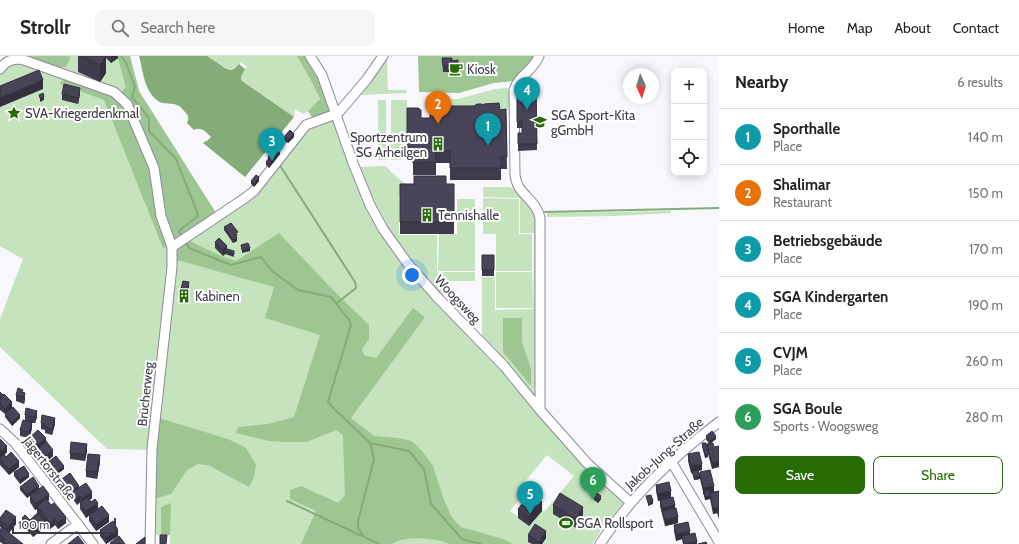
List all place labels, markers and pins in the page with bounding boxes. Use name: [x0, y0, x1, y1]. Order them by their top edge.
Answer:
cafe icon: Kiosk: [448, 61, 464, 77]
place label: Kiosk: [467, 61, 496, 77]
pin: 4: [514, 77, 540, 110]
pin: 2: [425, 91, 451, 124]
place icon: SVA-Kriegerdenkmal: [6, 105, 22, 121]
place label: SVA-Kriegerdenkmal: [25, 105, 139, 121]
place label: SGA Sport-Kita gGmbH: [551, 107, 636, 138]
pin: 1: [475, 113, 501, 146]
school or university icon: SGA Sport-Kita gGmbH: [532, 114, 548, 130]
pin: 3: [259, 128, 285, 161]
place label: Sportzentrum SG Arheilgen: [350, 129, 427, 160]
building icon: Sportzentrum SG Arheilgen: [430, 136, 446, 152]
building icon: Tennishalle: [419, 207, 435, 223]
place label: Tennishalle: [438, 207, 500, 223]
building icon: Kabinen: [176, 288, 192, 304]
place label: Kabinen: [195, 288, 240, 304]
pin: 6: [580, 467, 606, 500]
pin: 5: [517, 481, 543, 514]
sports icon: SGA Rollsport: [558, 515, 574, 531]
place label: SGA Rollsport: [577, 515, 654, 531]

